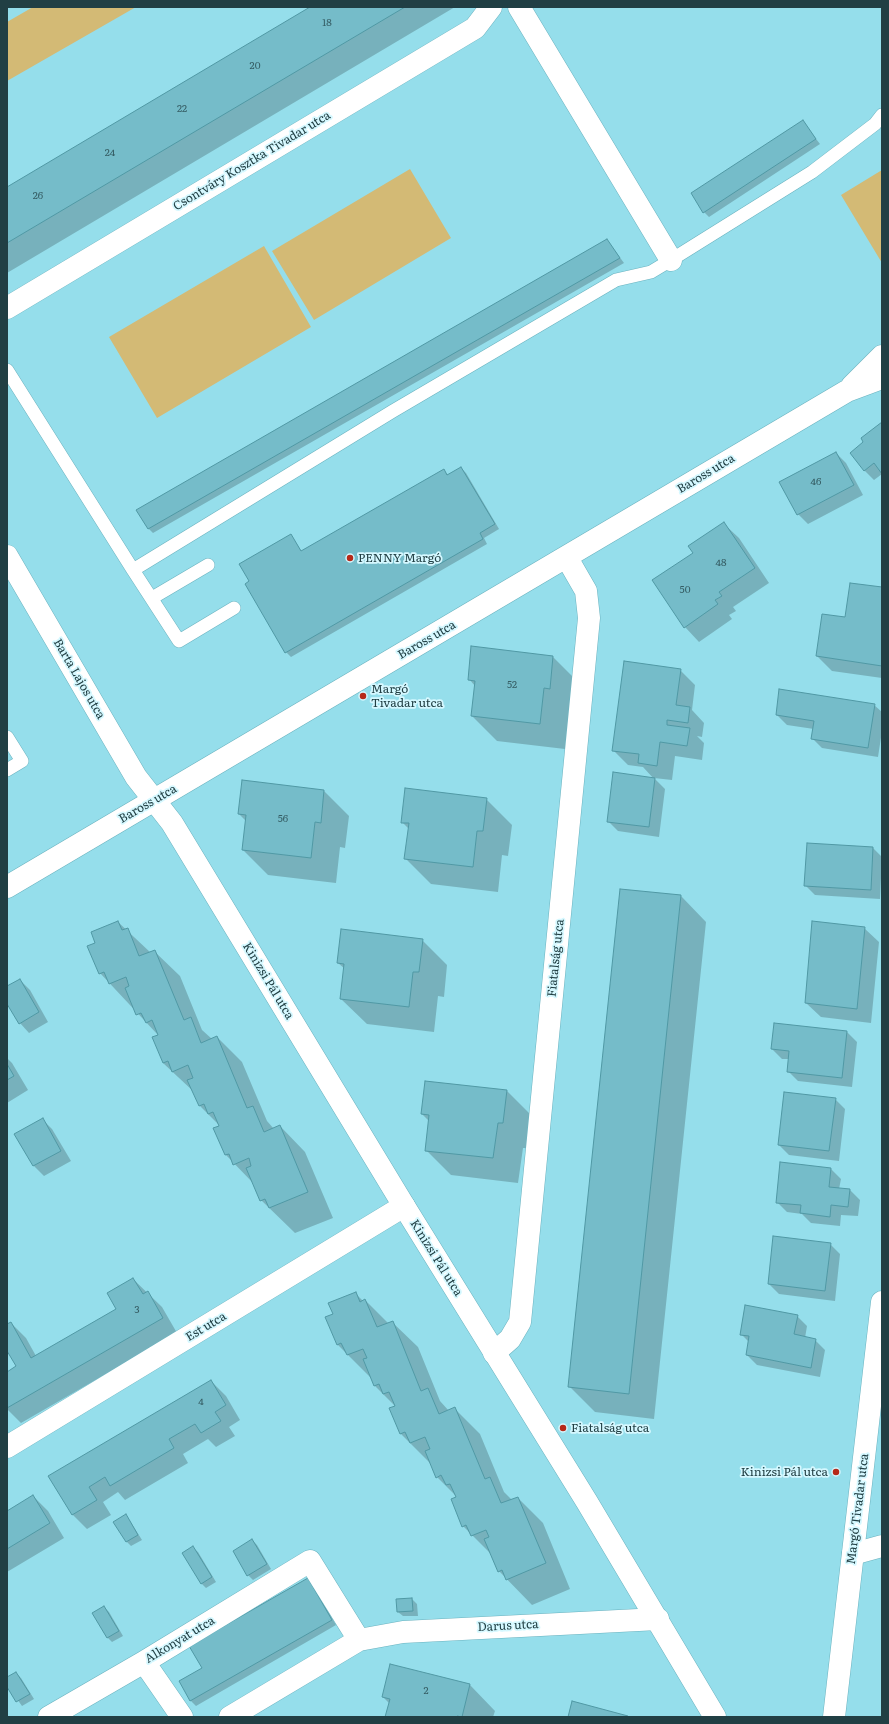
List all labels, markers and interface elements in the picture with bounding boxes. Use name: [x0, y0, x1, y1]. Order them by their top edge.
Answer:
house number: 18: [322, 17, 332, 29]
house number: 20: [250, 60, 260, 72]
house number: 22: [177, 103, 187, 115]
street label: Csontváry Kosztka Tivadar utca: [171, 108, 333, 214]
house number: 24: [105, 147, 115, 159]
house number: 26: [33, 190, 43, 202]
street label: Baross utca: [675, 451, 737, 497]
house number: 46: [811, 476, 821, 488]
place label: PENNY Margó: [358, 551, 441, 565]
marker: PENNY Margó: [345, 553, 355, 563]
house number: 48: [715, 557, 727, 569]
house number: 50: [680, 584, 690, 596]
street label: Baross utca: [396, 618, 458, 662]
street label: Barta Lajos utca: [50, 636, 108, 722]
house number: 52: [507, 679, 517, 691]
place label: Margó Tivadar utca: [371, 682, 443, 710]
marker: Margó Tivadar utca: [358, 691, 368, 701]
street label: Baross utca: [117, 782, 179, 826]
house number: 56: [278, 813, 288, 825]
street label: Fiatalság utca: [545, 918, 567, 998]
street label: Kinizsi Pál utca: [239, 940, 297, 1022]
street label: Kinizsi Pál utca: [407, 1217, 465, 1299]
house number: 3: [134, 1304, 140, 1316]
street label: Est utca: [183, 1309, 229, 1345]
house number: 4: [198, 1396, 204, 1408]
place label: Fiatalság utca: [571, 1421, 649, 1435]
marker: Fiatalság utca: [558, 1423, 568, 1433]
street label: Margó Tivadar utca: [844, 1453, 872, 1565]
place label: Kinizsi Pál utca: [741, 1465, 828, 1479]
marker: Kinizsi Pál utca: [831, 1467, 841, 1477]
street label: Alkonyat utca: [143, 1614, 217, 1666]
street label: Darus utca: [477, 1617, 539, 1635]
house number: 2: [423, 1685, 429, 1697]

